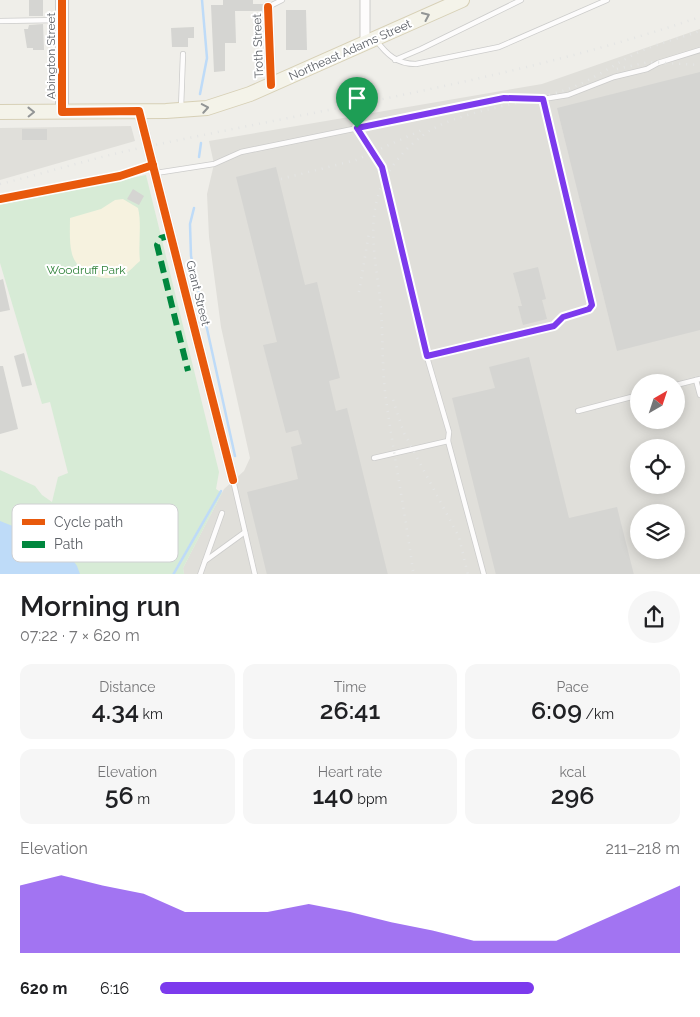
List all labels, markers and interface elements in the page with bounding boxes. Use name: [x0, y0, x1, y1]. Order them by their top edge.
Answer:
one-way arrow: [421, 12, 430, 23]
street label: Abington Street: [44, 13, 58, 99]
street label: Troth Street: [250, 13, 266, 79]
street label: Northeast Adams Street: [287, 17, 413, 83]
pin: [336, 77, 378, 128]
icon: arrive: [343, 84, 371, 112]
one-way arrow: [201, 103, 210, 113]
one-way arrow: [28, 107, 35, 117]
street label: Grant Street: [183, 259, 213, 327]
park label: Woodruff Park: [46, 263, 126, 277]
north arrow: [630, 374, 685, 429]
map controls: [630, 374, 685, 559]
button: locate: [630, 439, 685, 494]
legend: [12, 504, 178, 562]
button: layers: [630, 504, 685, 559]
text: Cycle path: [54, 514, 123, 530]
text: Path: [54, 536, 83, 552]
text: Morning run: [20, 590, 180, 623]
button: share: [628, 591, 680, 643]
text: 07:22 · 7 × 620 m: [20, 626, 140, 645]
text: Distance: [99, 679, 155, 695]
text: Time: [334, 679, 366, 695]
text: Pace: [557, 679, 589, 695]
text: 4.34: [92, 695, 139, 725]
text: 26:41: [320, 695, 380, 725]
text: 6:09: [531, 695, 582, 725]
text: km: [139, 706, 163, 722]
text: /km: [582, 706, 614, 722]
text: Elevation: [98, 764, 157, 780]
text: Heart rate: [318, 764, 382, 780]
text: kcal: [560, 764, 586, 780]
text: 56: [105, 780, 134, 810]
text: 140: [313, 780, 354, 810]
text: 296: [551, 780, 594, 810]
text: m: [134, 791, 150, 807]
text: bpm: [354, 791, 387, 807]
text: Elevation: [20, 839, 88, 858]
text: 211–218 m: [606, 839, 680, 858]
text: 620 m: [20, 979, 67, 998]
text: 6:16: [100, 979, 129, 998]

